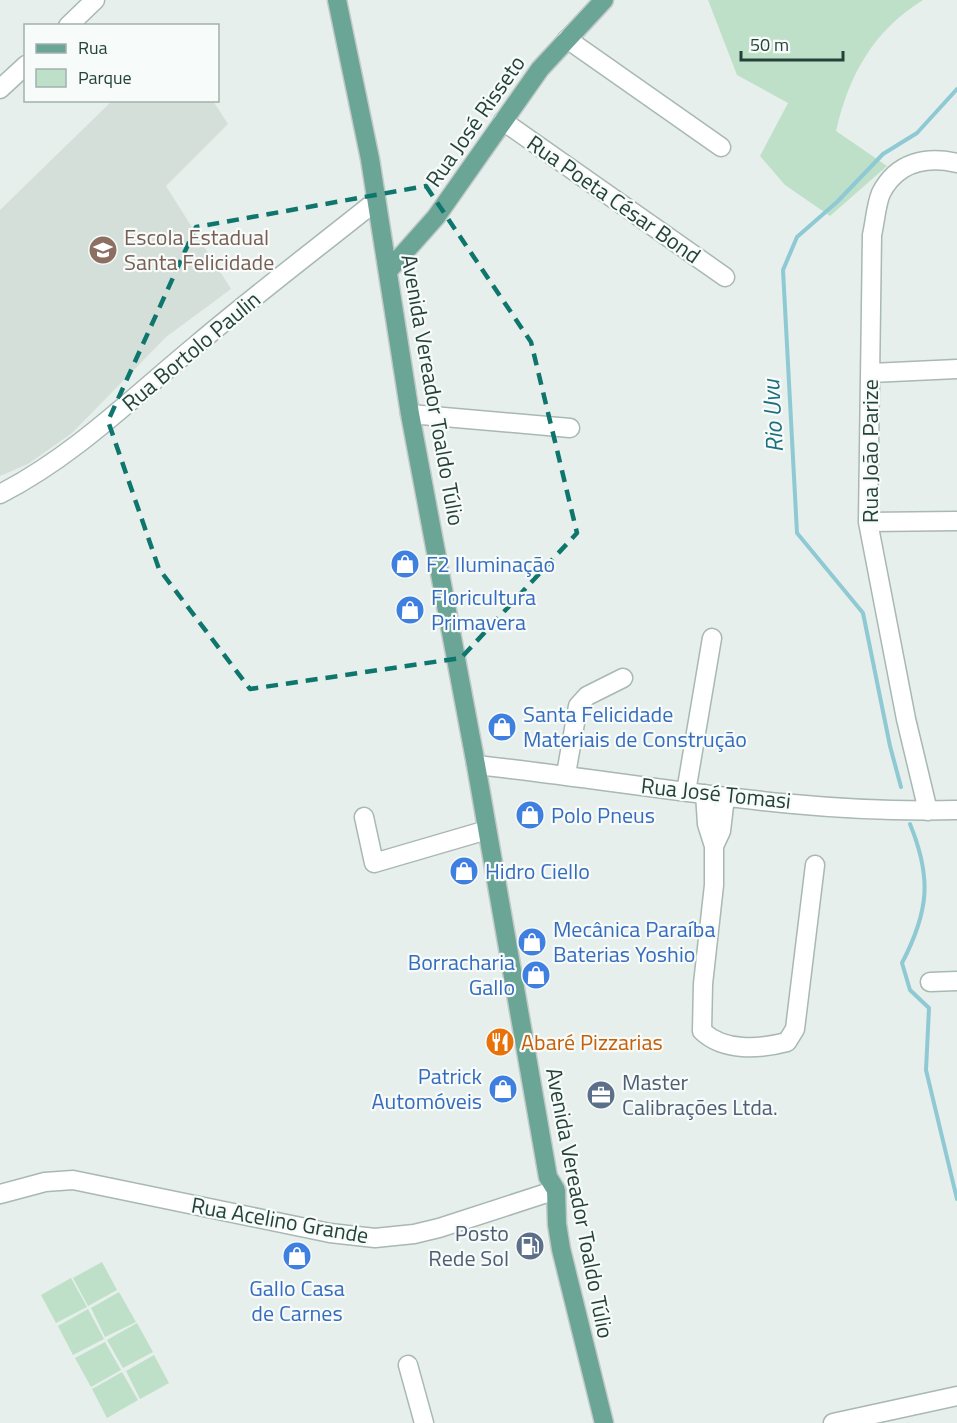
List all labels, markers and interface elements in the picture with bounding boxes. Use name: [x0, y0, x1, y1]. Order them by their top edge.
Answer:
legend: [24, 24, 219, 102]
scale bar: [741, 24, 843, 62]
text: 50 m: [750, 31, 789, 58]
text: Rua: [78, 34, 108, 61]
street label: Rua José Risseto: [417, 48, 533, 194]
text: Parque: [78, 64, 132, 91]
street label: Rua Poeta César Bond: [520, 126, 708, 272]
place label: Escola Estadual Santa Felicidade: [124, 220, 274, 279]
school or university icon: Escola Estadual Santa Felicidade: [87, 234, 119, 266]
street label: Avenida Vereador Toaldo Túlio: [392, 252, 474, 528]
street label: Rua Bortolo Paulin: [114, 283, 268, 419]
water label: Rio Uvu: [752, 377, 792, 453]
street label: Rua João Parize: [853, 379, 887, 523]
place label: F2 Iluminação: [426, 547, 555, 581]
shop icon: F2 Iluminação: [389, 548, 421, 580]
place label: Floricultura Primavera: [431, 580, 536, 639]
shop icon: Floricultura Primavera: [394, 594, 426, 626]
place label: Santa Felicidade Materiais de Construção: [523, 697, 747, 756]
shop icon: Santa Felicidade Materiais de Construção: [486, 711, 518, 743]
street label: Rua José Tomasi: [639, 768, 793, 818]
place label: Polo Pneus: [551, 798, 655, 832]
shop icon: Polo Pneus: [514, 799, 546, 831]
place label: Hidro Ciello: [485, 854, 590, 888]
shop icon: Hidro Ciello: [448, 855, 480, 887]
place label: Mecânica Paraíba Baterias Yoshio: [553, 912, 715, 971]
shop icon: Mecânica Paraíba Baterias Yoshio: [516, 926, 548, 958]
place label: Borracharia Gallo: [408, 945, 515, 1004]
shop icon: Borracharia Gallo: [520, 959, 552, 991]
place label: Abaré Pizzarias: [521, 1025, 663, 1059]
restaurant icon: Abaré Pizzarias: [484, 1026, 516, 1058]
place label: Patrick Automóveis: [372, 1059, 482, 1118]
street label: Avenida Vereador Toaldo Túlio: [537, 1065, 623, 1341]
place label: Master Calibrações Ltda.: [622, 1065, 778, 1124]
shop icon: Patrick Automóveis: [487, 1073, 519, 1105]
office icon: Master Calibrações Ltda.: [585, 1079, 617, 1111]
street label: Rua Acelino Grande: [189, 1188, 371, 1252]
place label: Posto Rede Sol: [428, 1216, 509, 1275]
fuel station icon: Posto Rede Sol: [514, 1230, 546, 1262]
shop icon: Gallo Casa de Carnes: [281, 1240, 313, 1272]
place label: Gallo Casa de Carnes: [249, 1271, 345, 1330]

